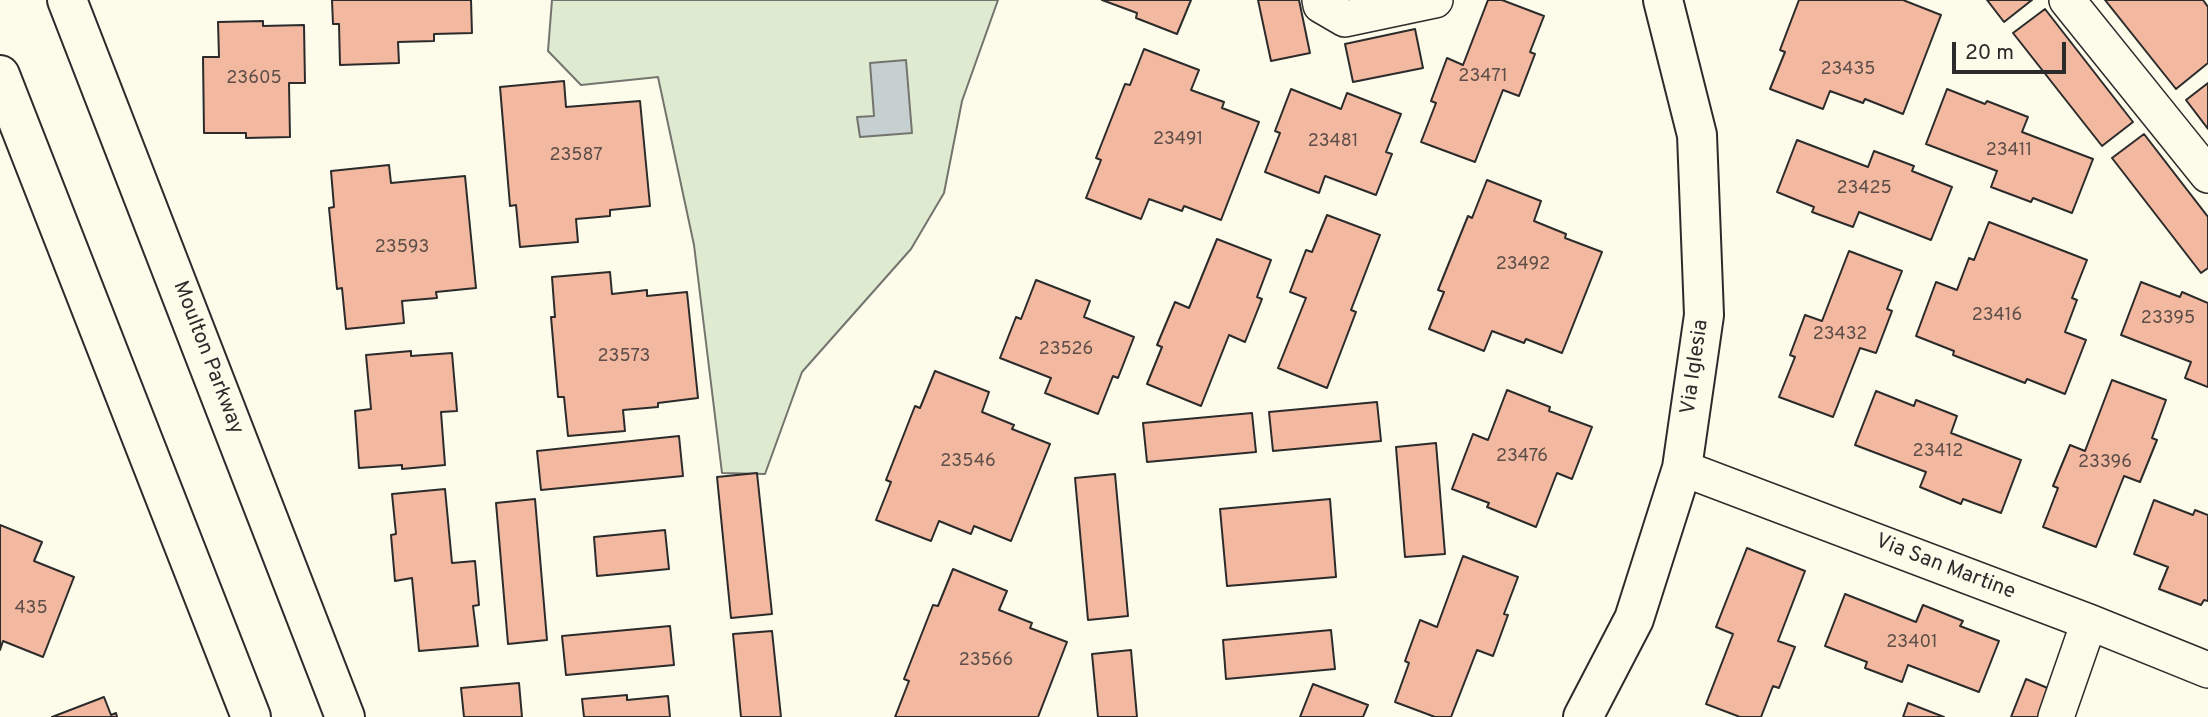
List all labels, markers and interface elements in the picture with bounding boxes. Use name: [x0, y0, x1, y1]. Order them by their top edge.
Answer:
scale bar: [1956, 28, 2070, 72]
text: 20 m: [1965, 40, 2014, 67]
house number: 23435: [1820, 59, 1876, 81]
house number: 23471: [1458, 66, 1508, 88]
house number: 23605: [226, 68, 282, 90]
house number: 23491: [1153, 129, 1203, 151]
house number: 23481: [1308, 131, 1358, 153]
house number: 23411: [1986, 140, 2032, 162]
house number: 23587: [549, 145, 603, 167]
house number: 23425: [1836, 178, 1892, 200]
house number: 23593: [375, 237, 429, 259]
house number: 23492: [1496, 254, 1550, 276]
street label: Moulton Parkway: [166, 278, 248, 438]
house number: 23416: [1972, 305, 2022, 327]
house number: 23395: [2141, 308, 2195, 330]
street label: Via Iglesia: [1677, 318, 1715, 416]
house number: 23432: [1813, 324, 1867, 346]
house number: 23526: [1039, 339, 1093, 361]
house number: 23573: [598, 346, 650, 368]
house number: 23412: [1913, 441, 1963, 463]
house number: 23476: [1496, 446, 1548, 468]
house number: 23546: [940, 451, 996, 473]
house number: 23396: [2078, 452, 2132, 474]
street label: Via San Martine: [1871, 530, 2019, 606]
house number: 435: [14, 598, 48, 620]
house number: 23401: [1886, 632, 1938, 654]
house number: 23566: [959, 650, 1013, 672]

